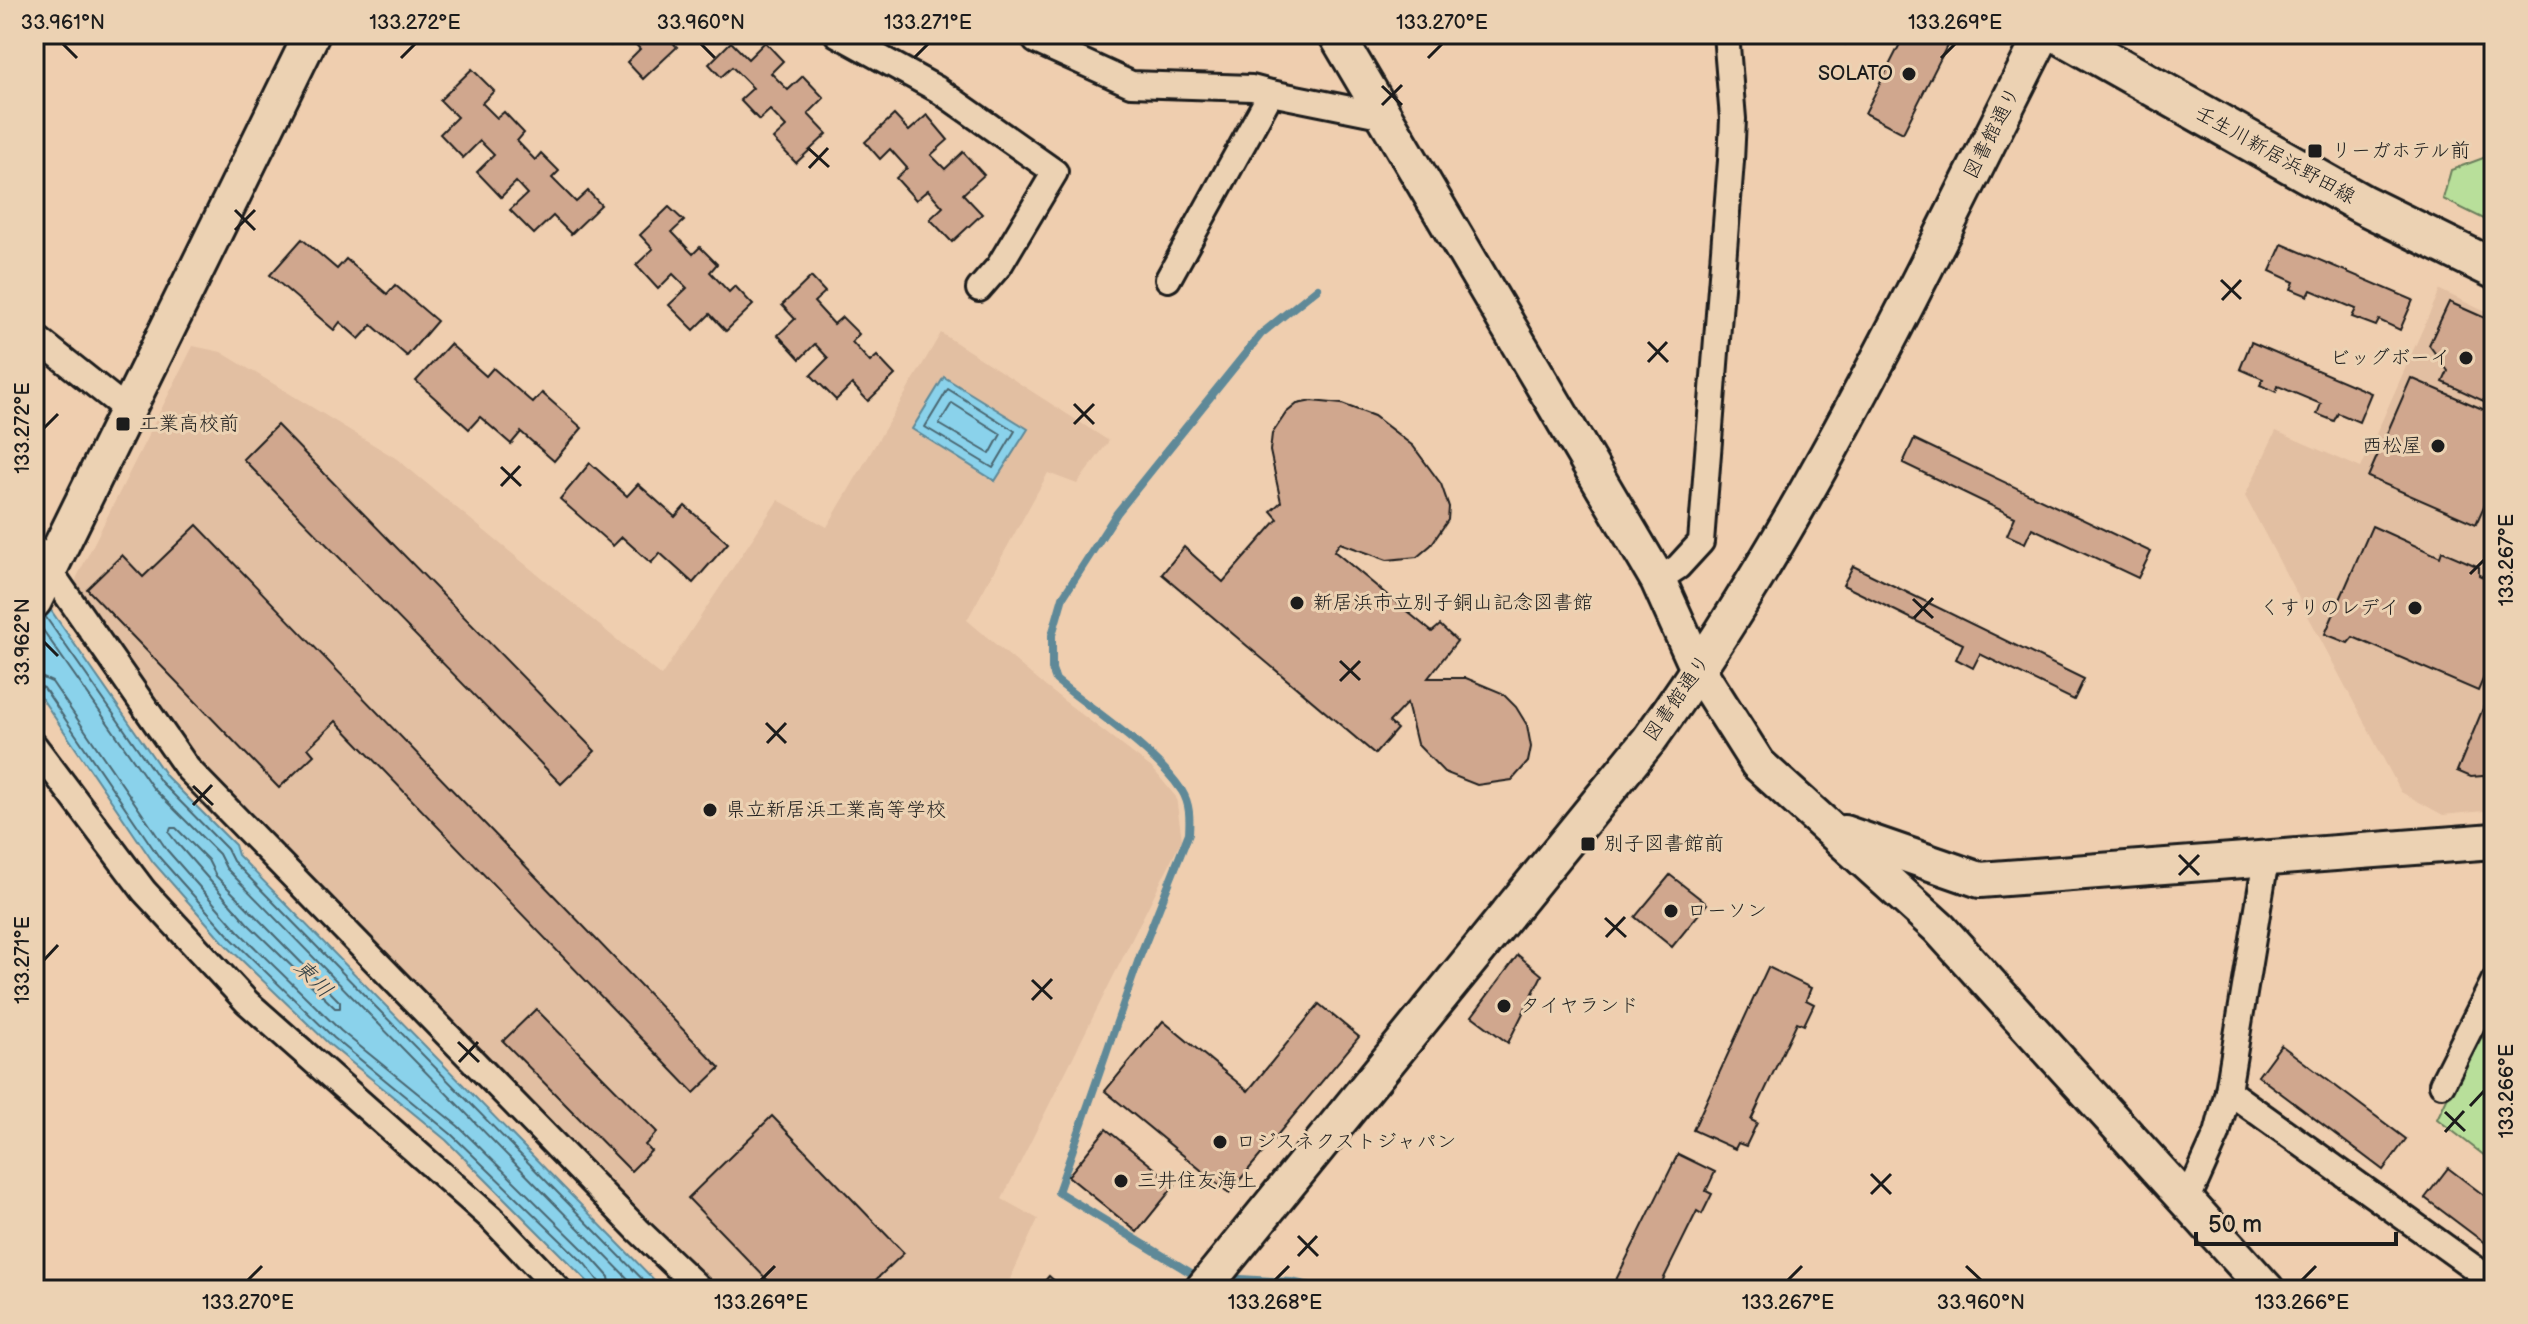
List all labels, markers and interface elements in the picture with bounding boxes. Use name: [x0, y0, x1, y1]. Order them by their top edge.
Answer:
text: 33.961°N: [21, 11, 105, 35]
text: 133.272°E: [369, 11, 461, 35]
text: 33.960°N: [657, 11, 745, 35]
text: 133.271°E: [884, 11, 972, 35]
text: 133.270°E: [1396, 11, 1488, 35]
text: 133.269°E: [1908, 11, 2002, 35]
place label: SOLATO: [1818, 62, 1893, 86]
marker: SOLATO: [1900, 65, 1918, 83]
street label: 図書館通り: [1959, 83, 2025, 183]
street label: 壬生川新居浜野田線: [2190, 101, 2360, 209]
place label: リーガホテル前: [2331, 139, 2470, 163]
marker: リーガホテル前: [2306, 142, 2324, 160]
place label: ビッグボーイ: [2330, 346, 2450, 370]
marker: ビッグボーイ: [2457, 349, 2475, 367]
text: 133.272°E: [11, 382, 35, 474]
place label: 工業高校前: [139, 412, 239, 436]
marker: 工業高校前: [114, 415, 132, 433]
place label: 西松屋: [2362, 434, 2422, 458]
marker: 西松屋: [2429, 437, 2447, 455]
text: 133.267°E: [2495, 514, 2519, 606]
place label: 新居浜市立別子銅山記念図書館: [1313, 591, 1593, 615]
marker: 新居浜市立別子銅山記念図書館: [1288, 594, 1306, 612]
place label: くすりのレデイ: [2260, 596, 2399, 620]
text: 33.962°N: [11, 598, 35, 686]
marker: くすりのレデイ: [2406, 599, 2424, 617]
street label: 図書館通り: [1638, 650, 1716, 746]
place label: 県立新居浜工業高等学校: [726, 798, 946, 822]
marker: 県立新居浜工業高等学校: [701, 801, 719, 819]
place label: 別子図書館前: [1604, 832, 1724, 856]
marker: 別子図書館前: [1579, 835, 1597, 853]
place label: ローソン: [1687, 899, 1767, 923]
marker: ローソン: [1662, 902, 1680, 920]
text: 133.271°E: [11, 916, 35, 1004]
water label: 東川: [288, 954, 338, 1004]
place label: タイヤランド: [1520, 994, 1639, 1018]
marker: タイヤランド: [1495, 997, 1513, 1015]
text: 133.266°E: [2495, 1044, 2519, 1138]
place label: ロジスネクストジャパン: [1236, 1130, 1456, 1154]
marker: ロジスネクストジャパン: [1211, 1133, 1229, 1151]
place label: 三井住友海上: [1137, 1169, 1257, 1193]
marker: 三井住友海上: [1112, 1172, 1130, 1190]
scale bar: [2196, 1196, 2396, 1246]
text: 50 m: [2208, 1210, 2262, 1239]
text: 133.270°E: [202, 1291, 294, 1315]
text: 133.269°E: [714, 1291, 808, 1315]
text: 133.268°E: [1228, 1291, 1322, 1315]
text: 133.267°E: [1742, 1291, 1834, 1315]
text: 33.960°N: [1937, 1291, 2025, 1315]
text: 133.266°E: [2255, 1291, 2349, 1315]

